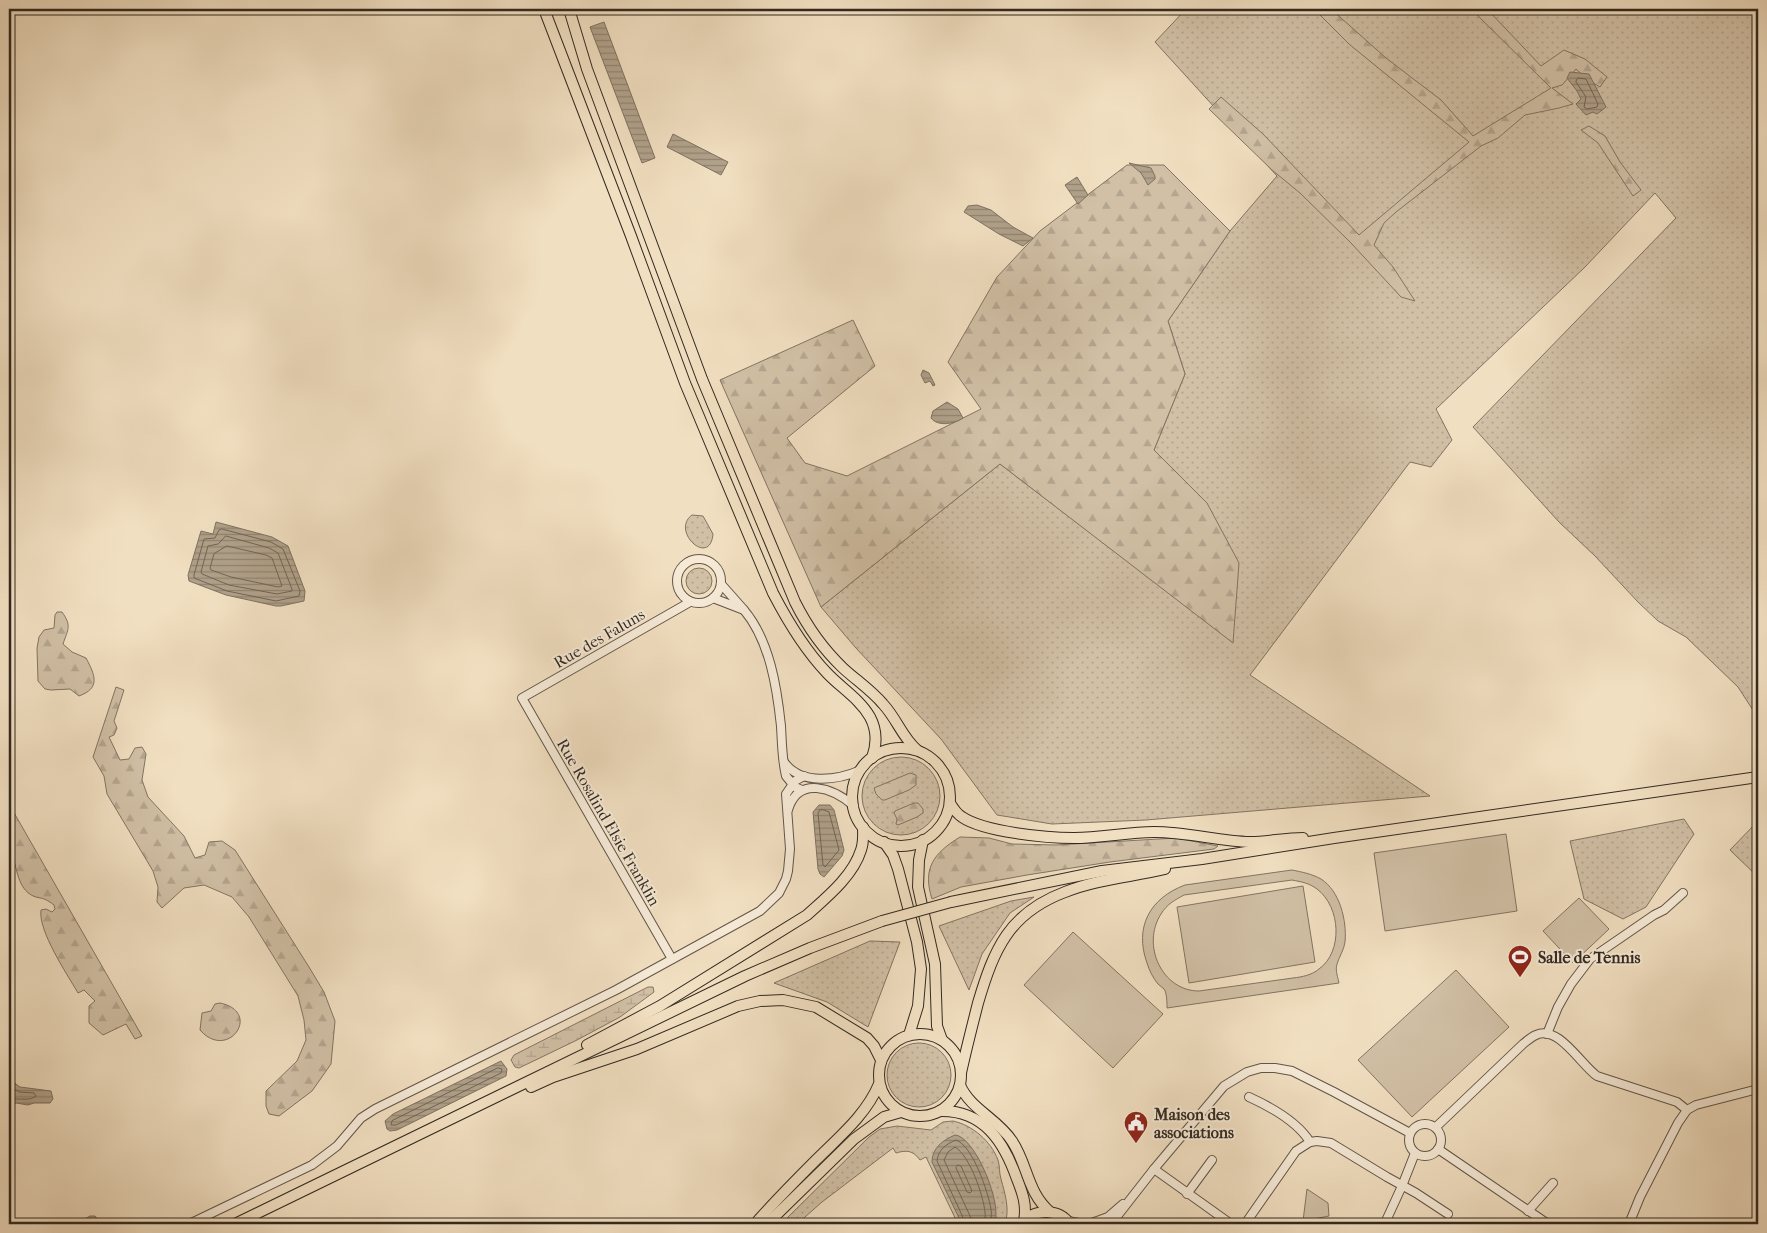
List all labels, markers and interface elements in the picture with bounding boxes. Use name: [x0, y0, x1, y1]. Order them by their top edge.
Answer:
street label: Rue des Faluns: [550, 605, 648, 672]
street label: Rue Rosalind Elsie Franklin: [553, 735, 665, 910]
sports icon: Salle de Tennis: [1507, 944, 1533, 978]
place label: Salle de Tennis: [1538, 948, 1640, 967]
place label: Maison des associations: [1153, 1105, 1234, 1142]
public building icon: Maison des associations: [1123, 1110, 1149, 1144]

